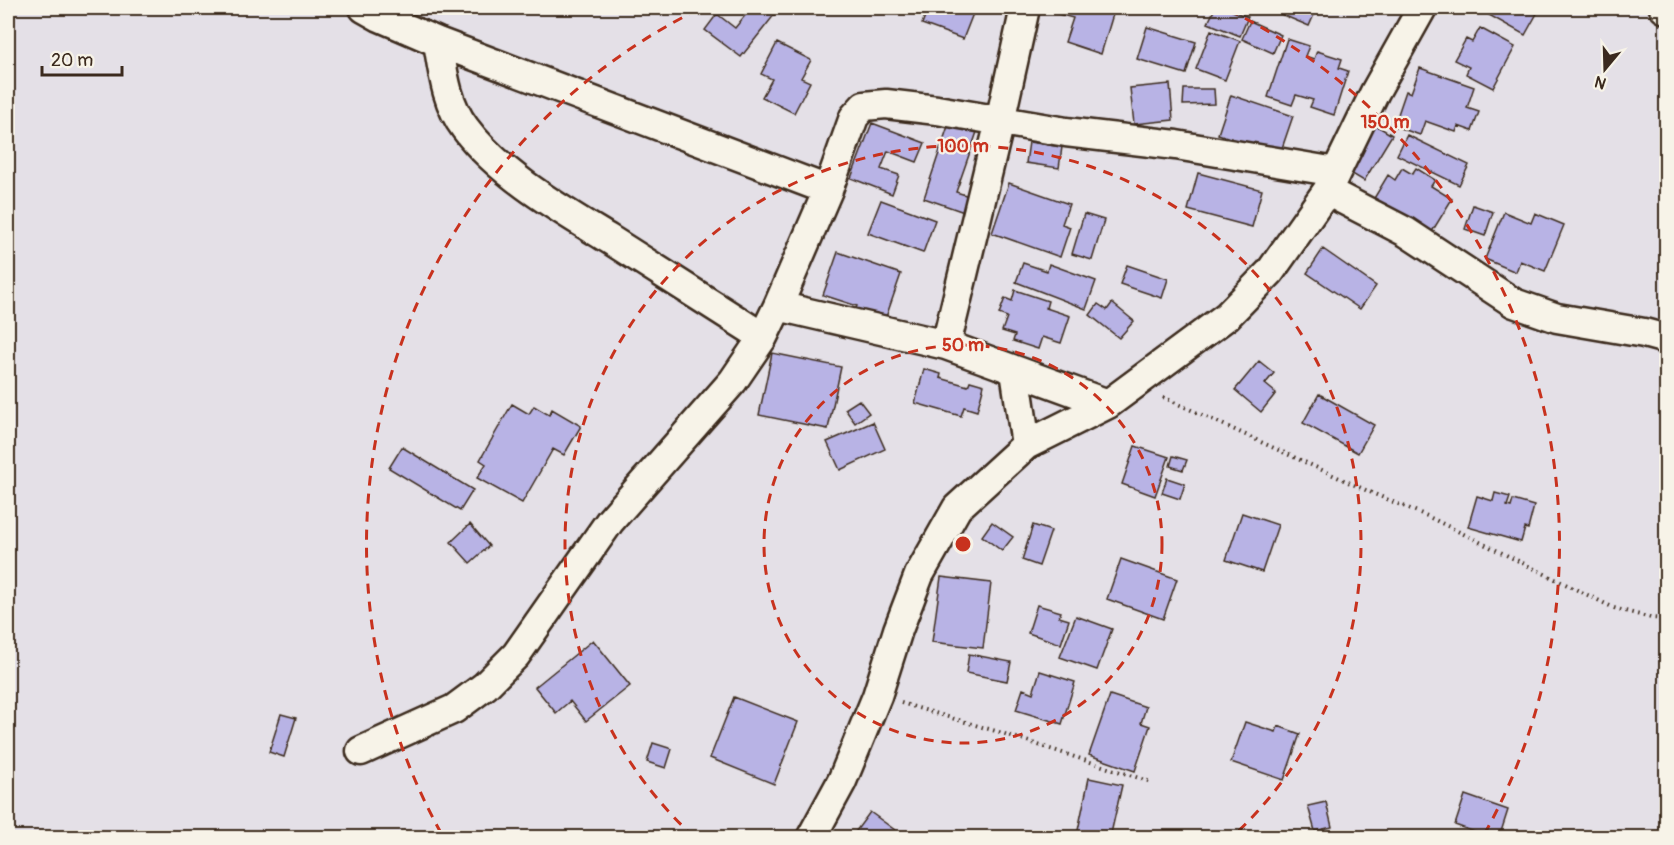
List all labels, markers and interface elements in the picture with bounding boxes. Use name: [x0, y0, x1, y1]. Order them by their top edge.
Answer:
scale bar: [42, 39, 122, 77]
north arrow: [1575, 39, 1635, 99]
text: 20 m: [51, 49, 93, 72]
text: N: [1592, 71, 1609, 93]
text: 150 m: [1361, 111, 1410, 134]
text: 100 m: [937, 135, 989, 158]
text: 50 m: [942, 334, 984, 357]
centre of rings: [953, 534, 973, 554]

